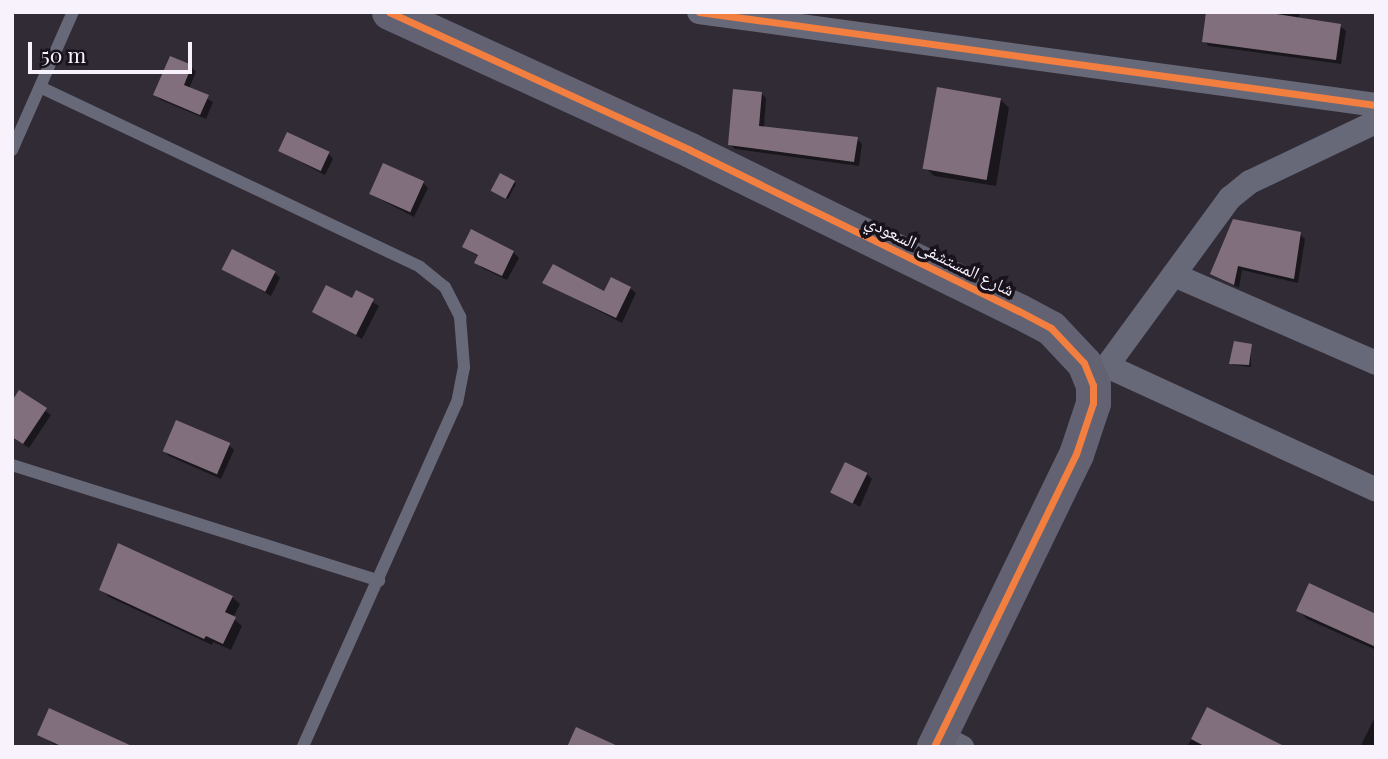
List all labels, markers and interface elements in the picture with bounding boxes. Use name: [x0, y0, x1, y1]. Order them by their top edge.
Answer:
scale bar: [32, 28, 196, 72]
text: 50 m: [41, 40, 86, 68]
street label: شارع المستشفى السعودي: [862, 210, 1018, 300]

